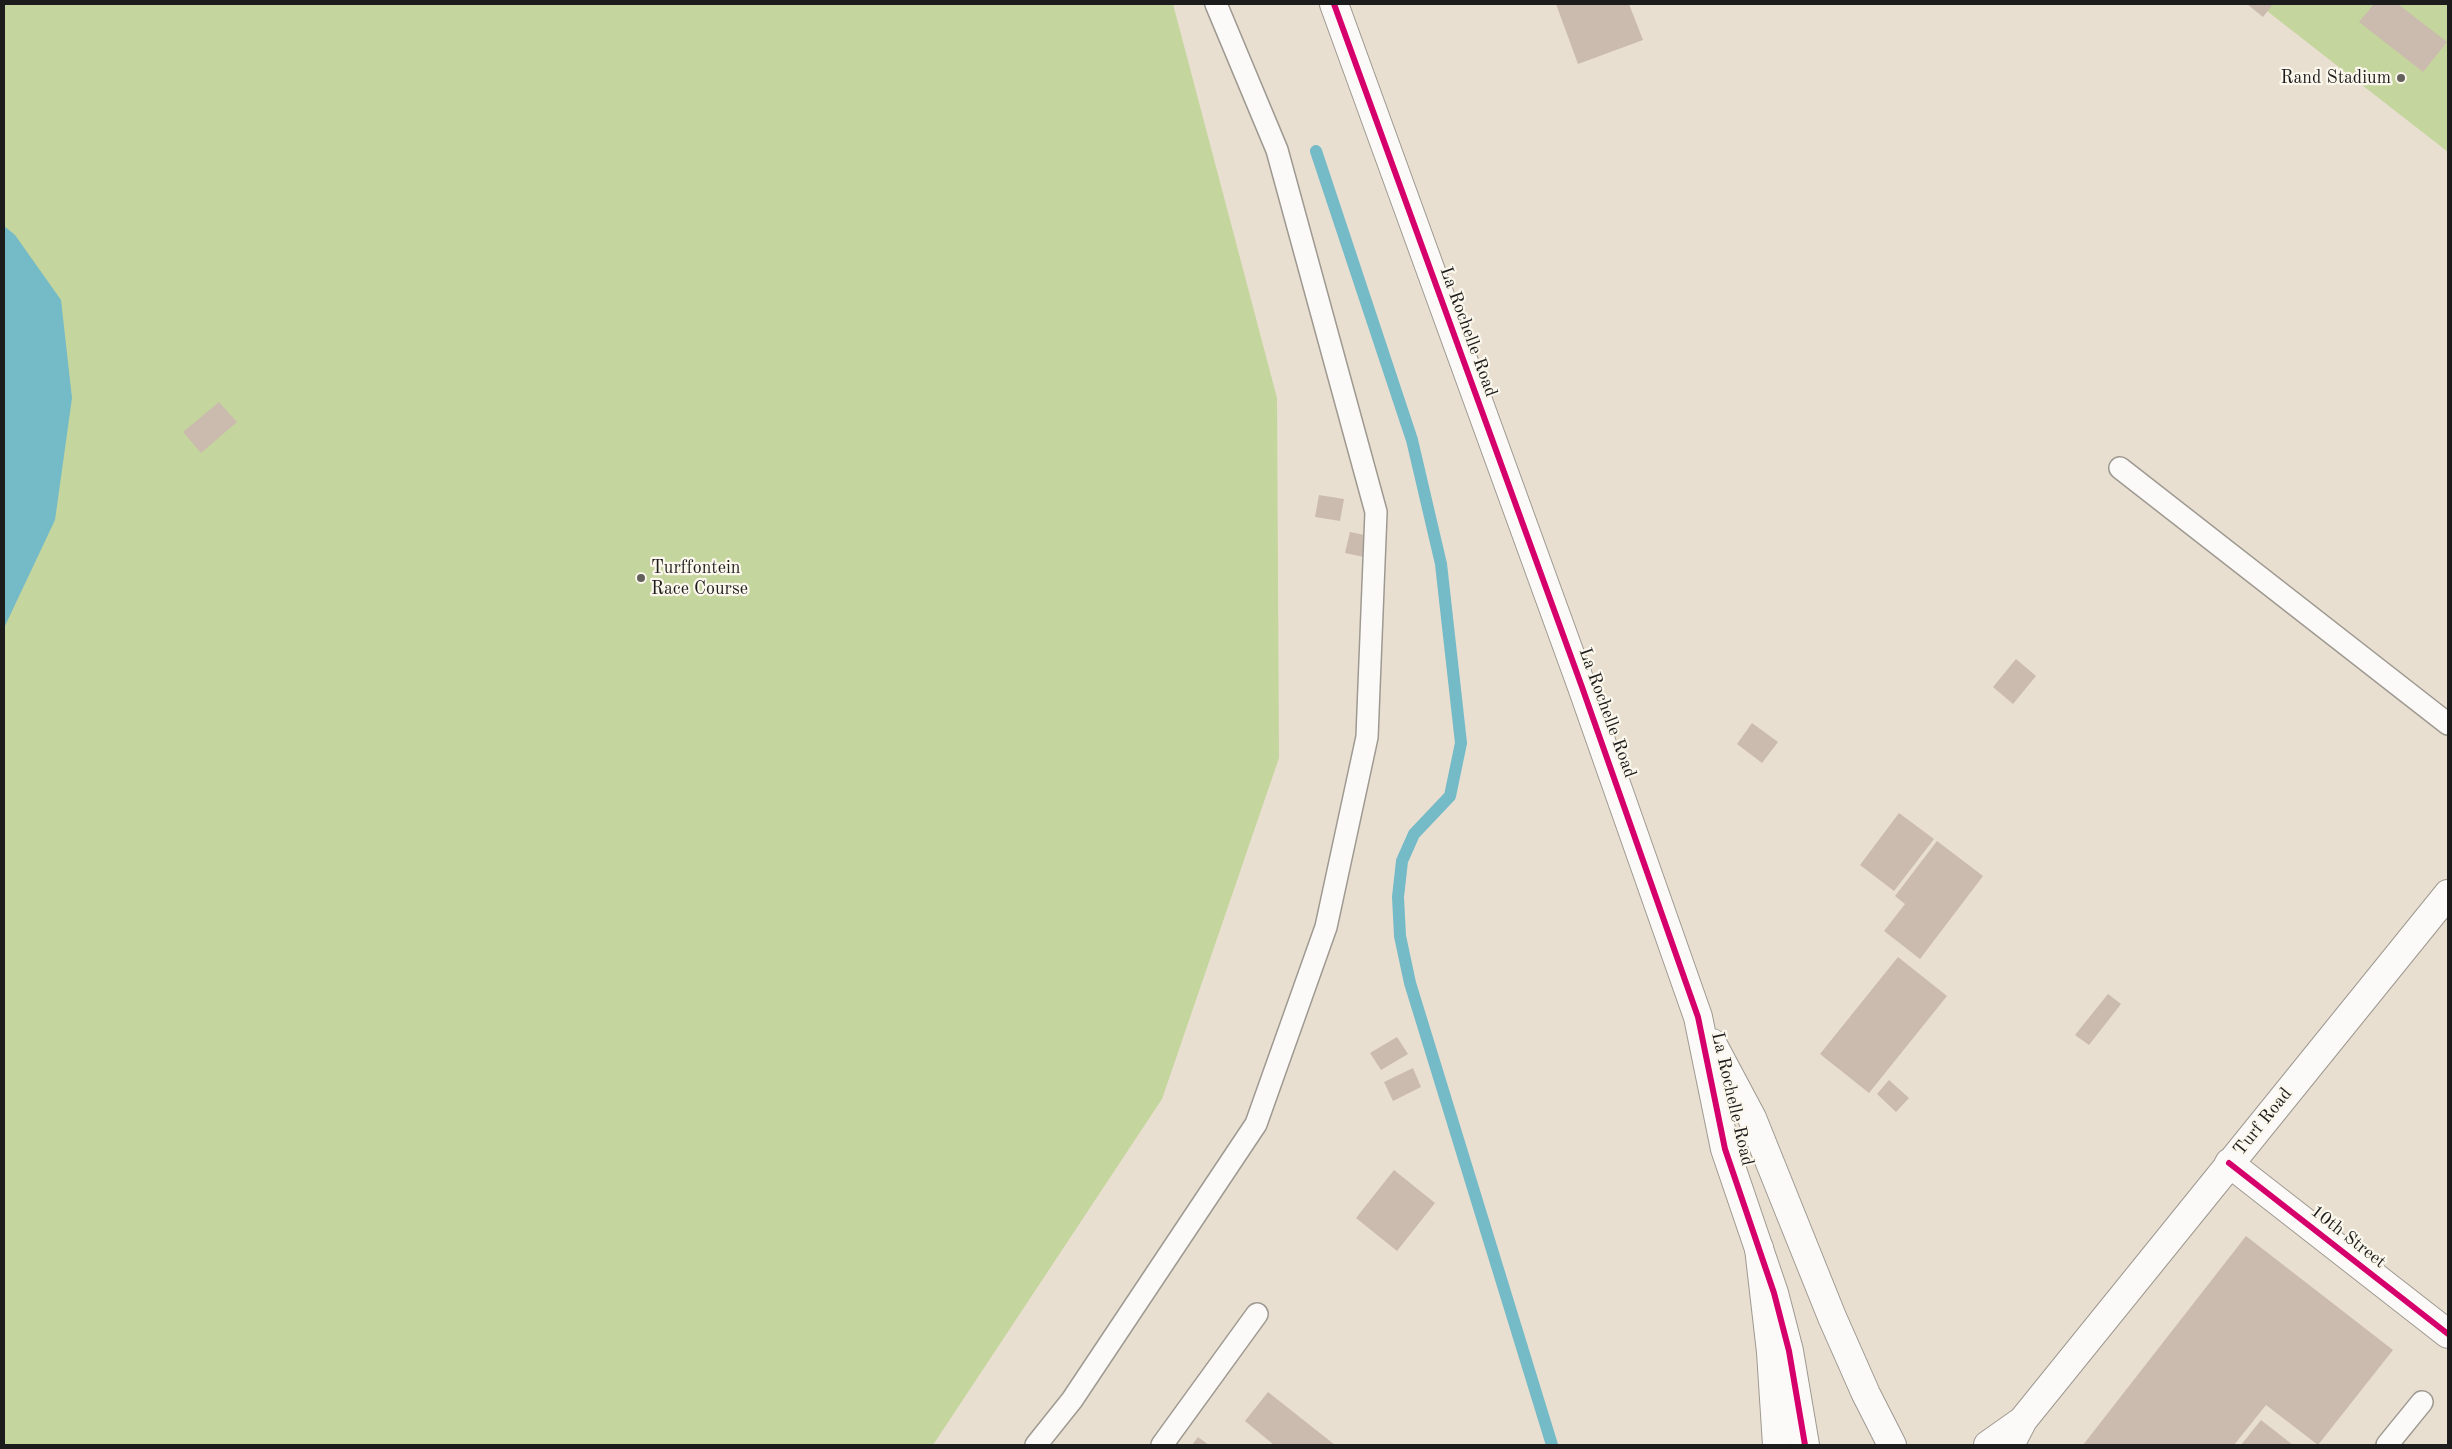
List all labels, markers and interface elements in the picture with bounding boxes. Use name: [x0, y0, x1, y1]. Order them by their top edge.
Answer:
place label: Rand Stadium: [2281, 67, 2391, 89]
marker: Rand Stadium: [2395, 72, 2407, 84]
street label: La Rochelle Road: [1434, 264, 1502, 400]
place label: Turffontein Race Course: [651, 557, 748, 600]
marker: Turffontein Race Course: [635, 572, 647, 584]
street label: La Rochelle Road: [1573, 645, 1641, 781]
street label: La Rochelle Road: [1706, 1030, 1758, 1168]
street label: Turf Road: [2229, 1084, 2297, 1160]
street label: 10th Street: [2306, 1201, 2390, 1273]

